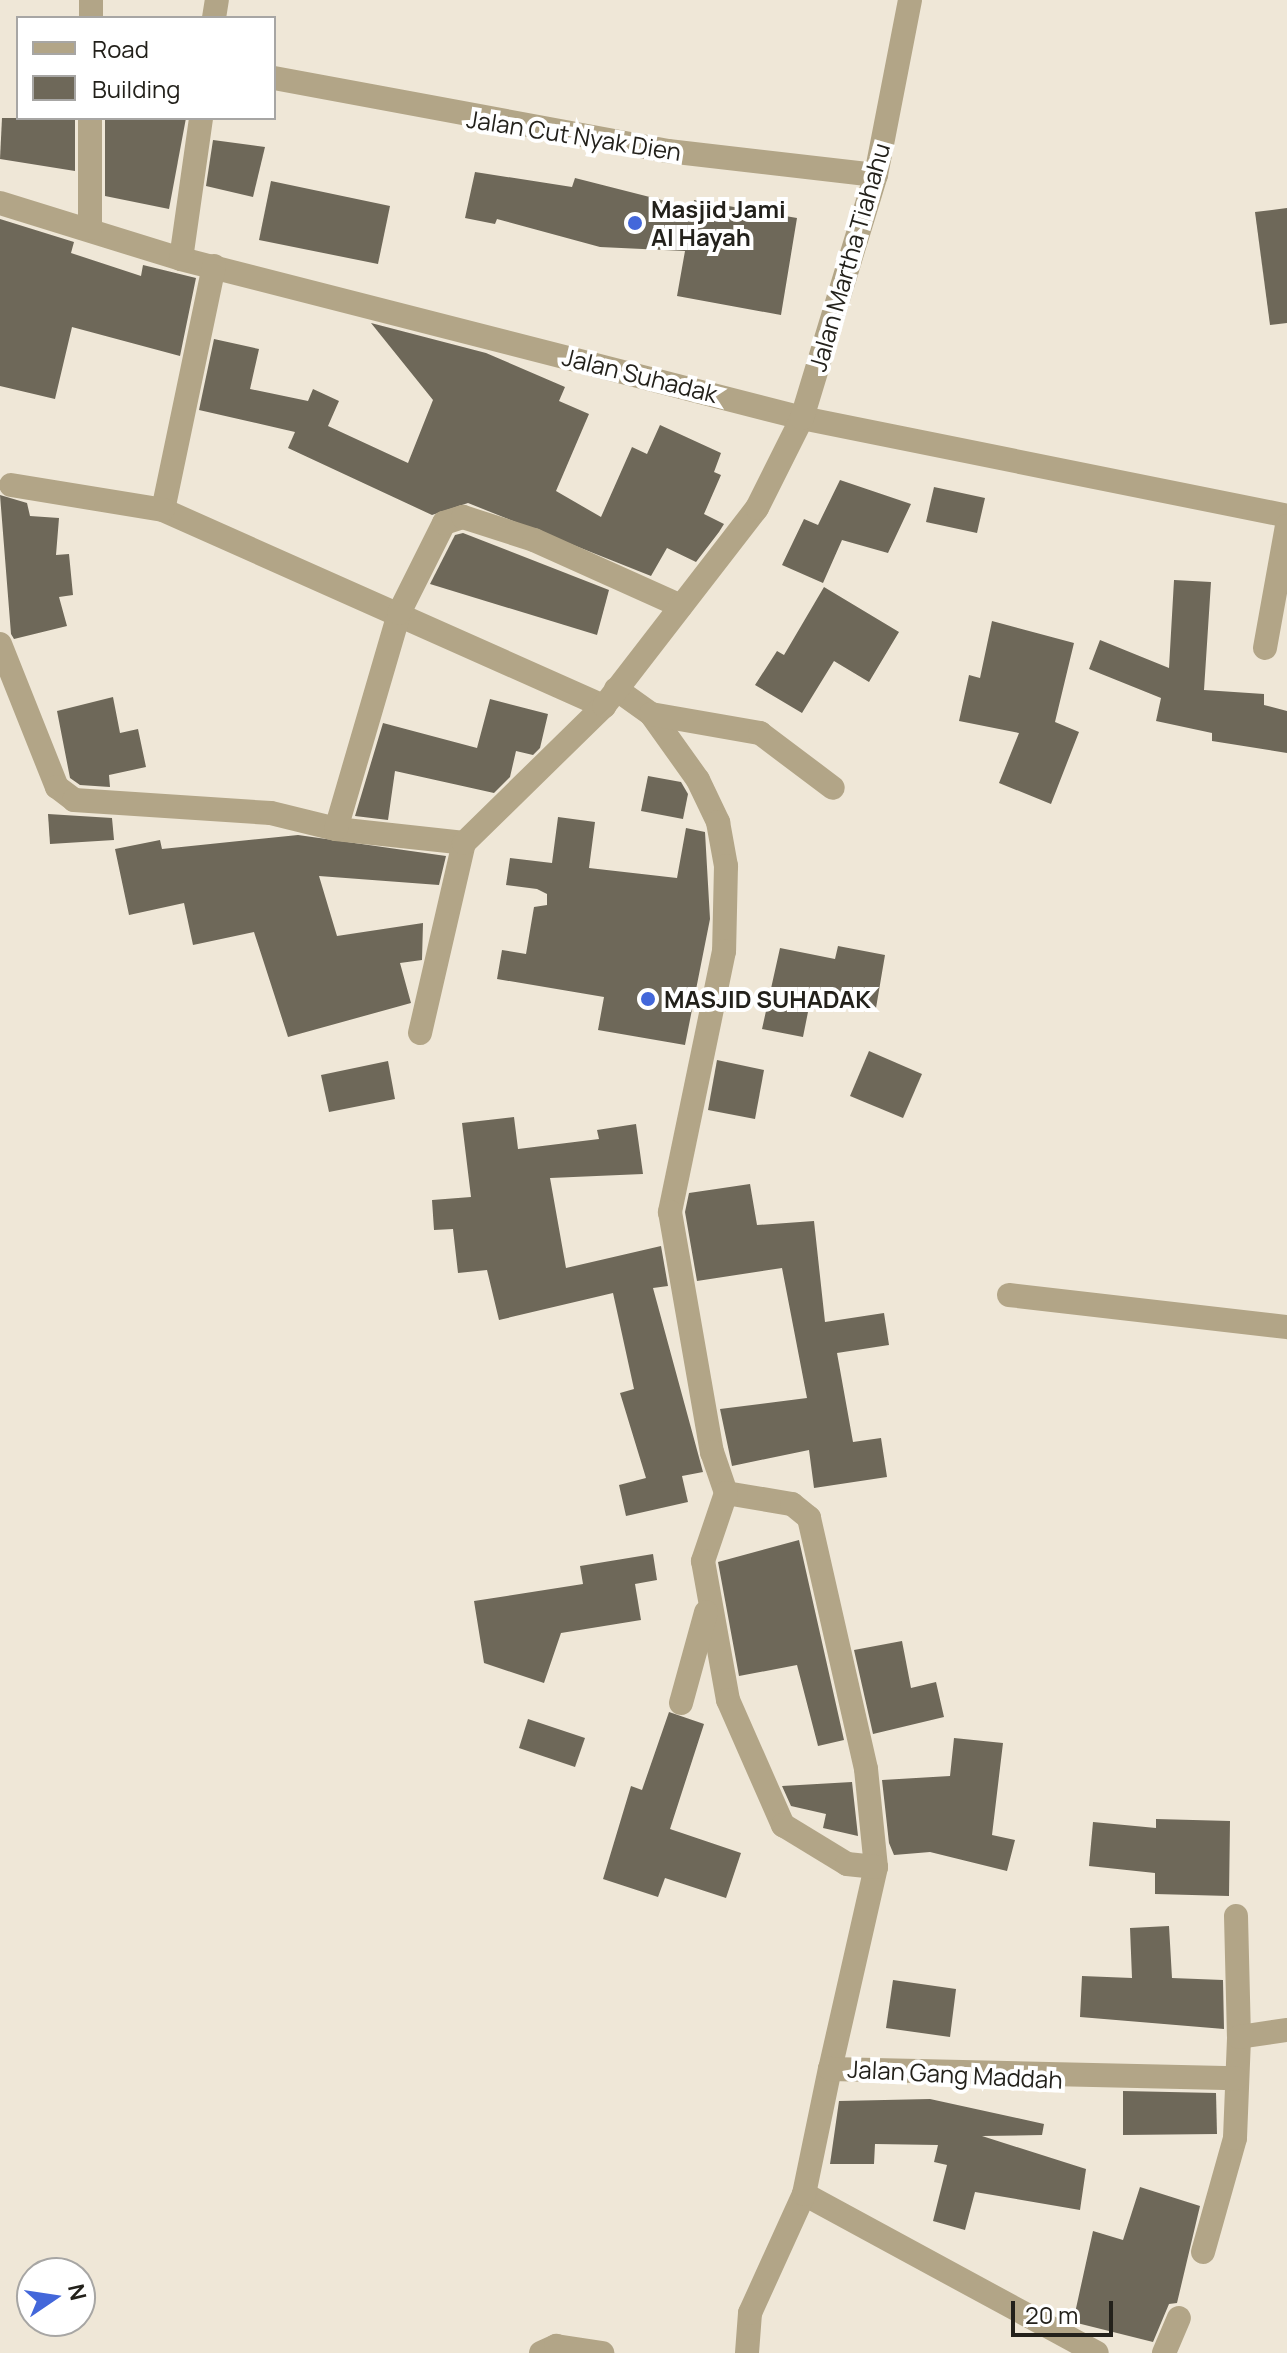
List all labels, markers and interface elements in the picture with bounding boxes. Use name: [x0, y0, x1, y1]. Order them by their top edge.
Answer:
legend: [16, 16, 276, 120]
text: Road: [92, 32, 149, 65]
text: Building: [92, 72, 180, 105]
street label: Jalan Cut Nyak Dien: [465, 104, 683, 166]
street label: Jalan Martha Tiahahu: [803, 140, 895, 374]
place label: Masjid Jami Al Hayah: [651, 195, 786, 251]
marker: Masjid Jami Al Hayah: [626, 214, 644, 232]
street label: Jalan Suhadak: [560, 342, 720, 408]
place label: MASJID SUHADAK: [664, 985, 871, 1013]
marker: MASJID SUHADAK: [639, 990, 657, 1008]
street label: Jalan Gang Maddah: [847, 2054, 1063, 2094]
north arrow: [16, 2257, 96, 2337]
text: N: [61, 2281, 94, 2303]
scale bar: [1015, 2285, 1117, 2335]
text: 20 m: [1025, 2298, 1078, 2331]

